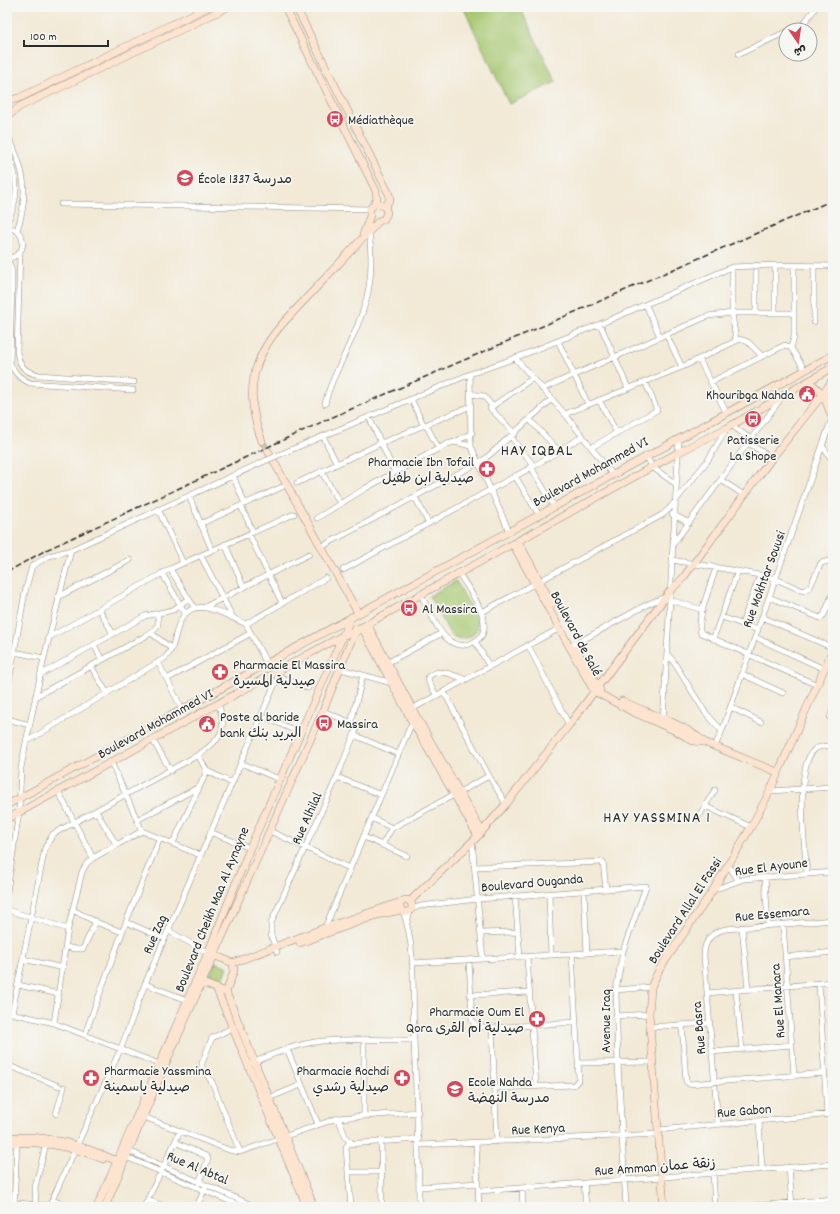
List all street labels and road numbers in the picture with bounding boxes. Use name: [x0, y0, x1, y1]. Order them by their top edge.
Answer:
street label: Boulevard Mohammed VI: [530, 432, 653, 513]
street label: Rue Mokhtar Souusi: [738, 528, 792, 631]
street label: Boulevard de Salé: [544, 588, 606, 680]
street label: Boulevard Mohammed VI: [95, 684, 218, 765]
street label: Rue Alhilal: [287, 789, 328, 848]
street label: Boulevard Cheikh Maa Al Aynayne: [171, 824, 255, 995]
street label: Boulevard Allal El Fassi: [644, 854, 728, 968]
street label: Rue El Ayoune: [734, 854, 809, 882]
street label: Boulevard Ouganda: [480, 870, 584, 898]
street label: Rue Essemara: [734, 902, 811, 928]
street label: Rue Zag: [138, 912, 173, 958]
street label: Rue El Manara: [766, 962, 792, 1039]
street label: Avenue Iraq: [597, 989, 617, 1053]
street label: Rue Basra: [688, 1000, 712, 1055]
street label: Rue Gabon: [716, 1100, 772, 1124]
street label: Rue Kenya: [511, 1119, 566, 1141]
street label: Rue Al Abtal: [163, 1147, 232, 1191]
street label: Rue Amman زنقة عمان: [594, 1154, 716, 1182]

